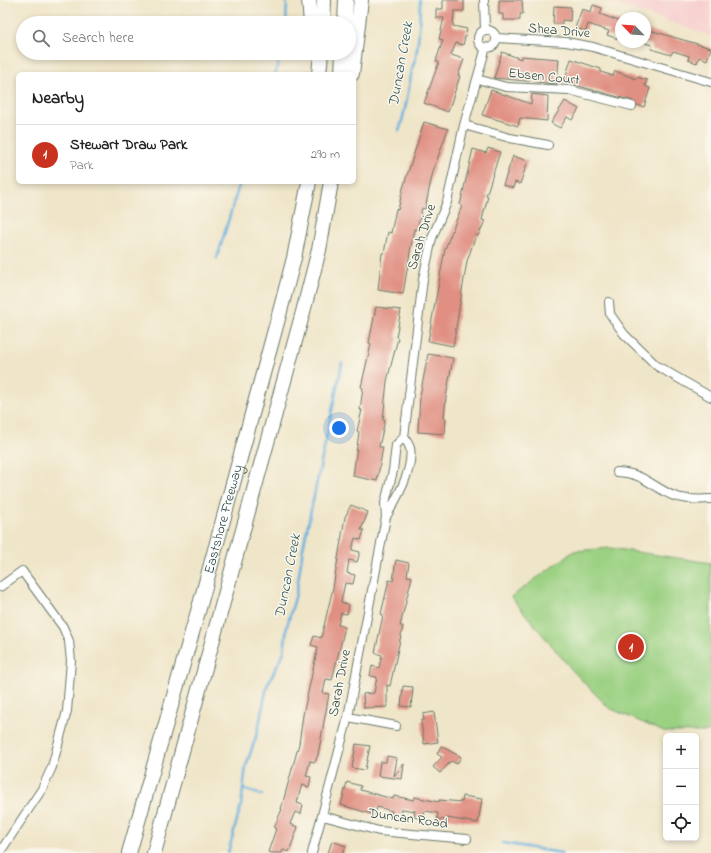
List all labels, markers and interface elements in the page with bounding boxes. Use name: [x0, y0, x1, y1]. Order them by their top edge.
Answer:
north arrow: [615, 12, 651, 48]
search box: [16, 16, 356, 60]
water label: Duncan Creek: [383, 18, 420, 108]
street label: Shea Drive: [527, 18, 592, 44]
icon: search: [30, 27, 52, 49]
text: Search here: [62, 27, 134, 49]
street label: Ebsen Court: [507, 63, 581, 91]
text: Nearby: [32, 86, 84, 111]
text: Stewart Draw Park: [70, 134, 187, 156]
text: 1: [43, 145, 47, 164]
text: 290 m: [311, 145, 340, 164]
text: Park: [70, 156, 94, 175]
street label: Sarah Drive: [402, 201, 442, 273]
your location: [329, 418, 349, 438]
street label: Eastshore Freeway: [198, 462, 249, 576]
water label: Duncan Creek: [269, 530, 307, 620]
pin: 1: [618, 632, 644, 662]
street label: Sarah Drive: [323, 647, 357, 718]
map controls: [663, 733, 699, 841]
button: +: [663, 733, 699, 769]
button: −: [663, 769, 699, 805]
street label: Duncan Road: [366, 803, 449, 835]
button: locate: [663, 805, 699, 841]

